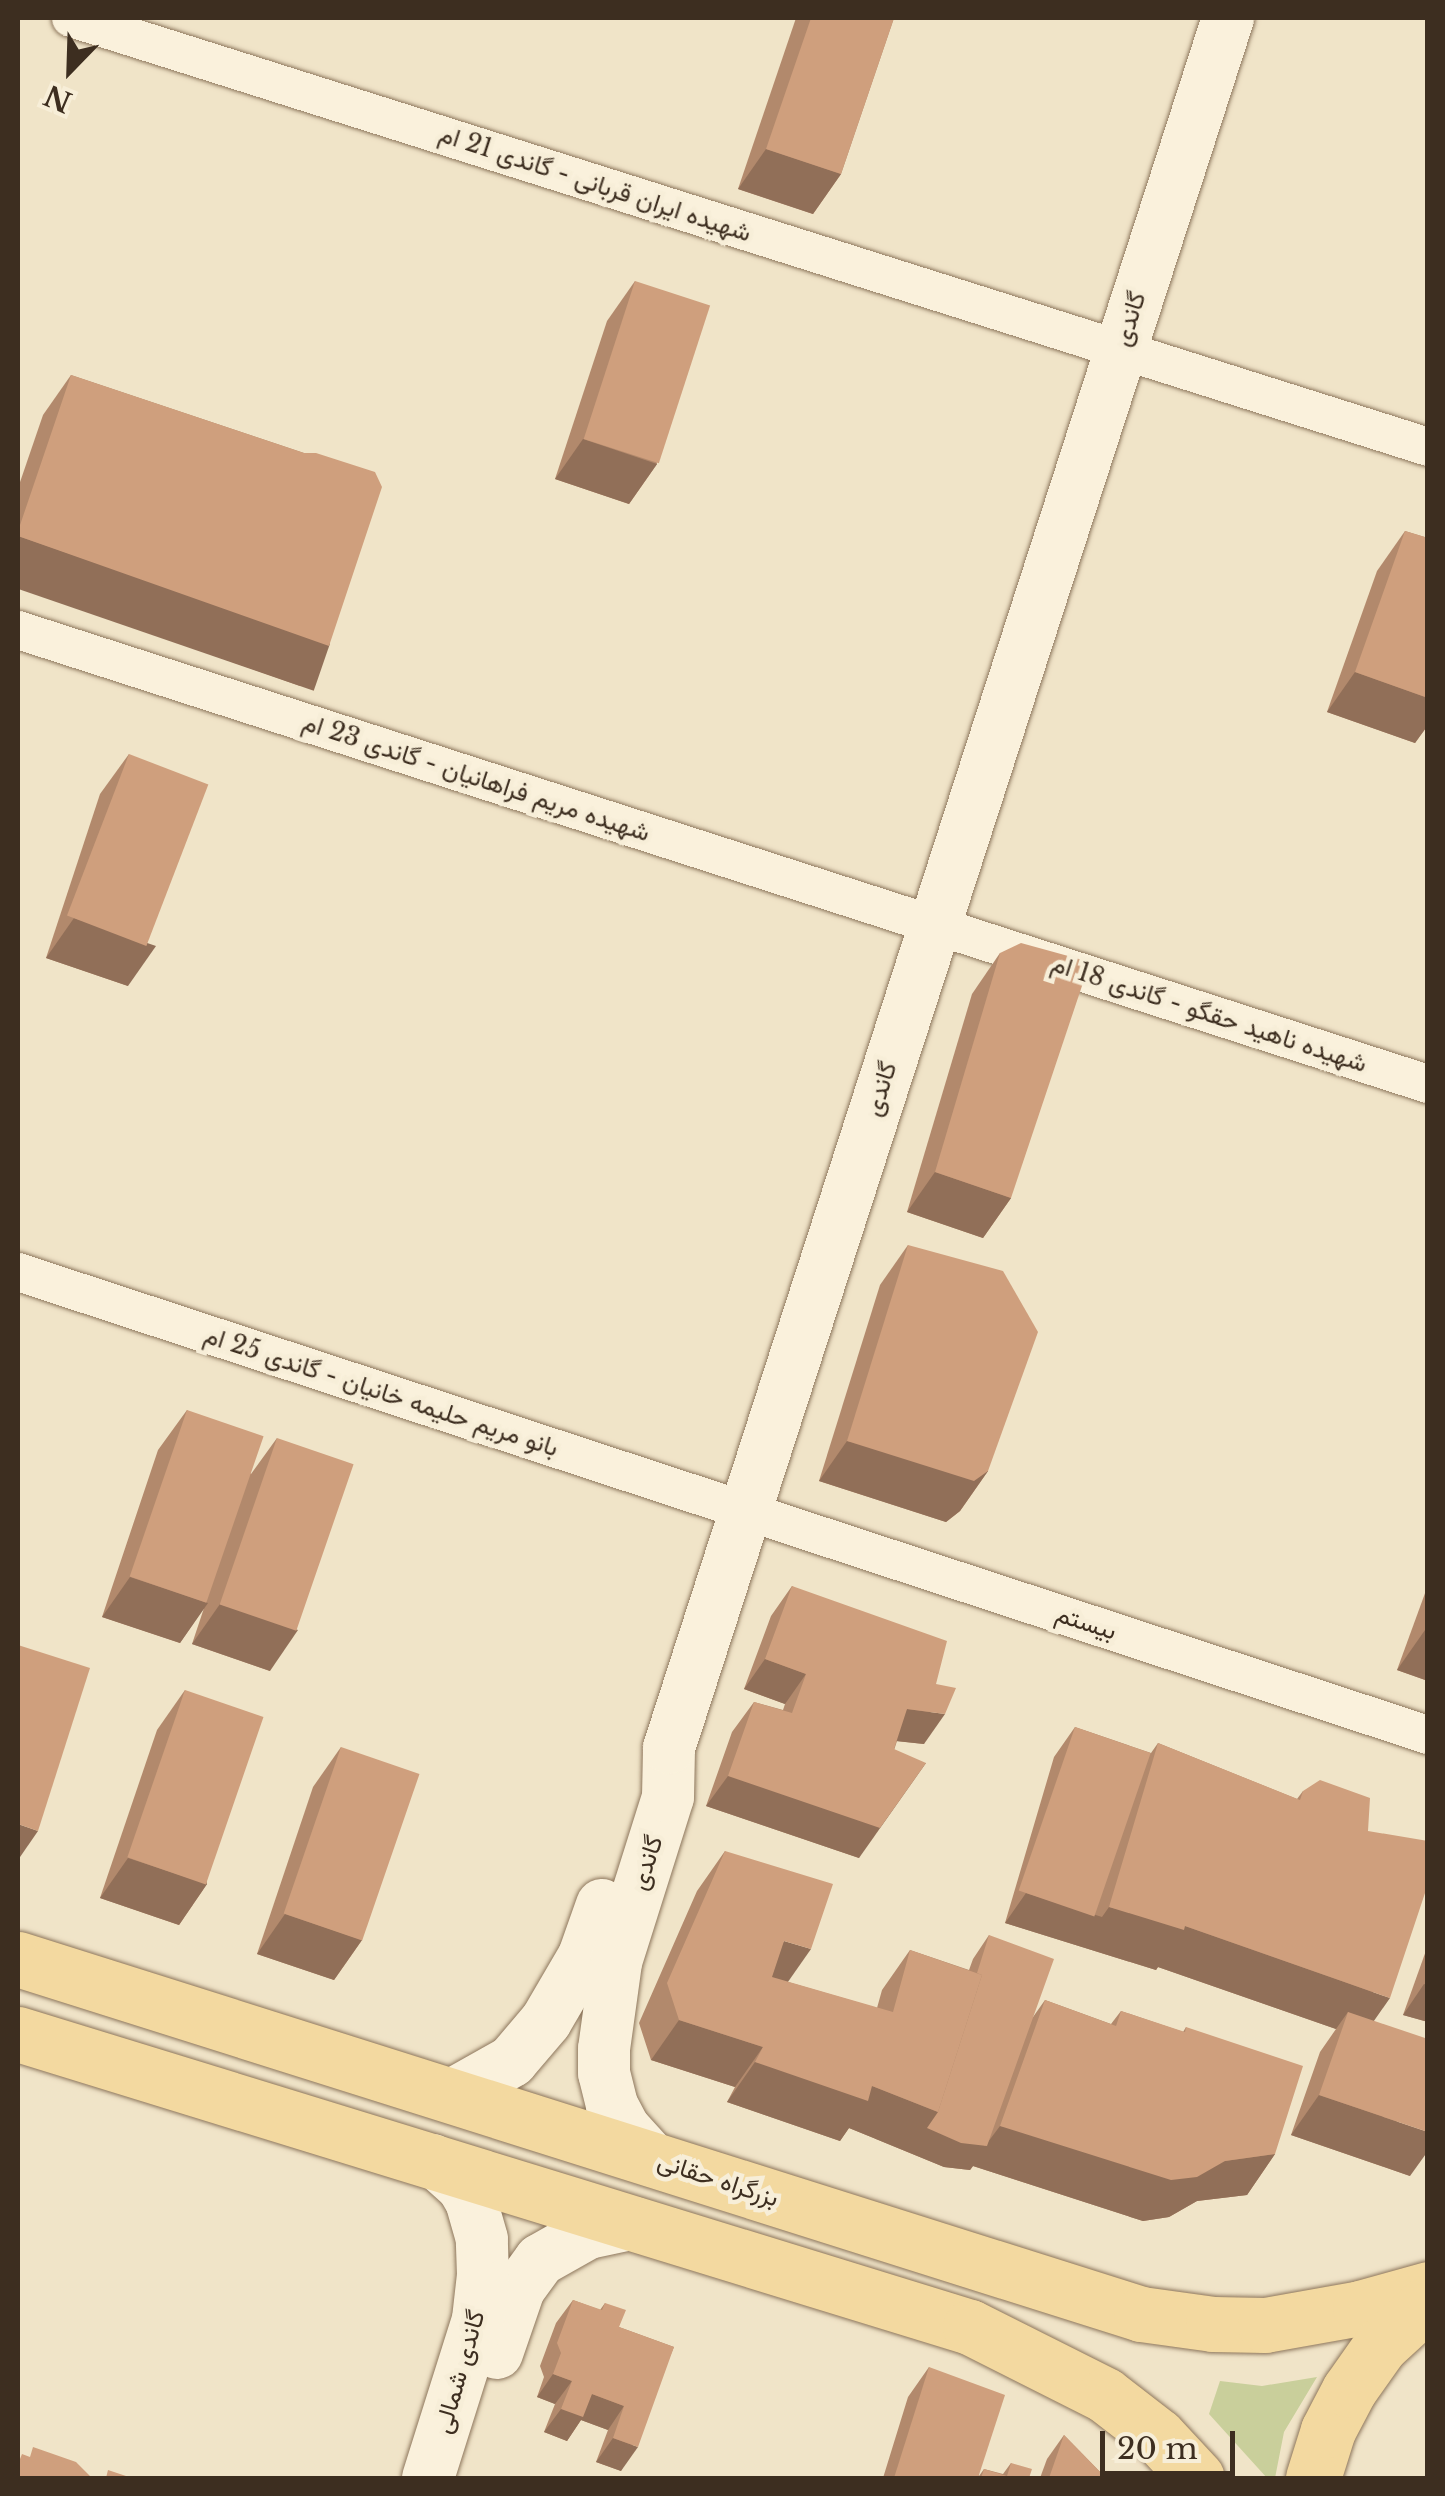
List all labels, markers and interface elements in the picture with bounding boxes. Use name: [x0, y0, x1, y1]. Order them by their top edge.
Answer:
north arrow: [20, 20, 120, 120]
text: N: [39, 77, 77, 119]
street label: شهیده ایران قربانی - گاندی 21 ام: [435, 119, 755, 249]
street label: گاندی: [1107, 288, 1153, 350]
street label: شهیده مریم فراهانیان - گاندی 23 ام: [299, 708, 653, 848]
street label: شهیده ناهید حقگو - گاندی 18 ام: [1047, 949, 1371, 1079]
street label: گاندی: [858, 1058, 904, 1120]
street label: بانو مریم حلیمه خانیان - گاندی 25 ام: [200, 1320, 562, 1464]
street label: بیستم: [1052, 1599, 1120, 1647]
street label: گاندی: [624, 1832, 670, 1894]
street label: بزرگراه حقانی: [654, 2146, 782, 2214]
street label: گاندی شمالی: [428, 2307, 492, 2437]
scale bar: [1105, 2411, 1240, 2473]
text: 20 m: [1117, 2430, 1198, 2467]

